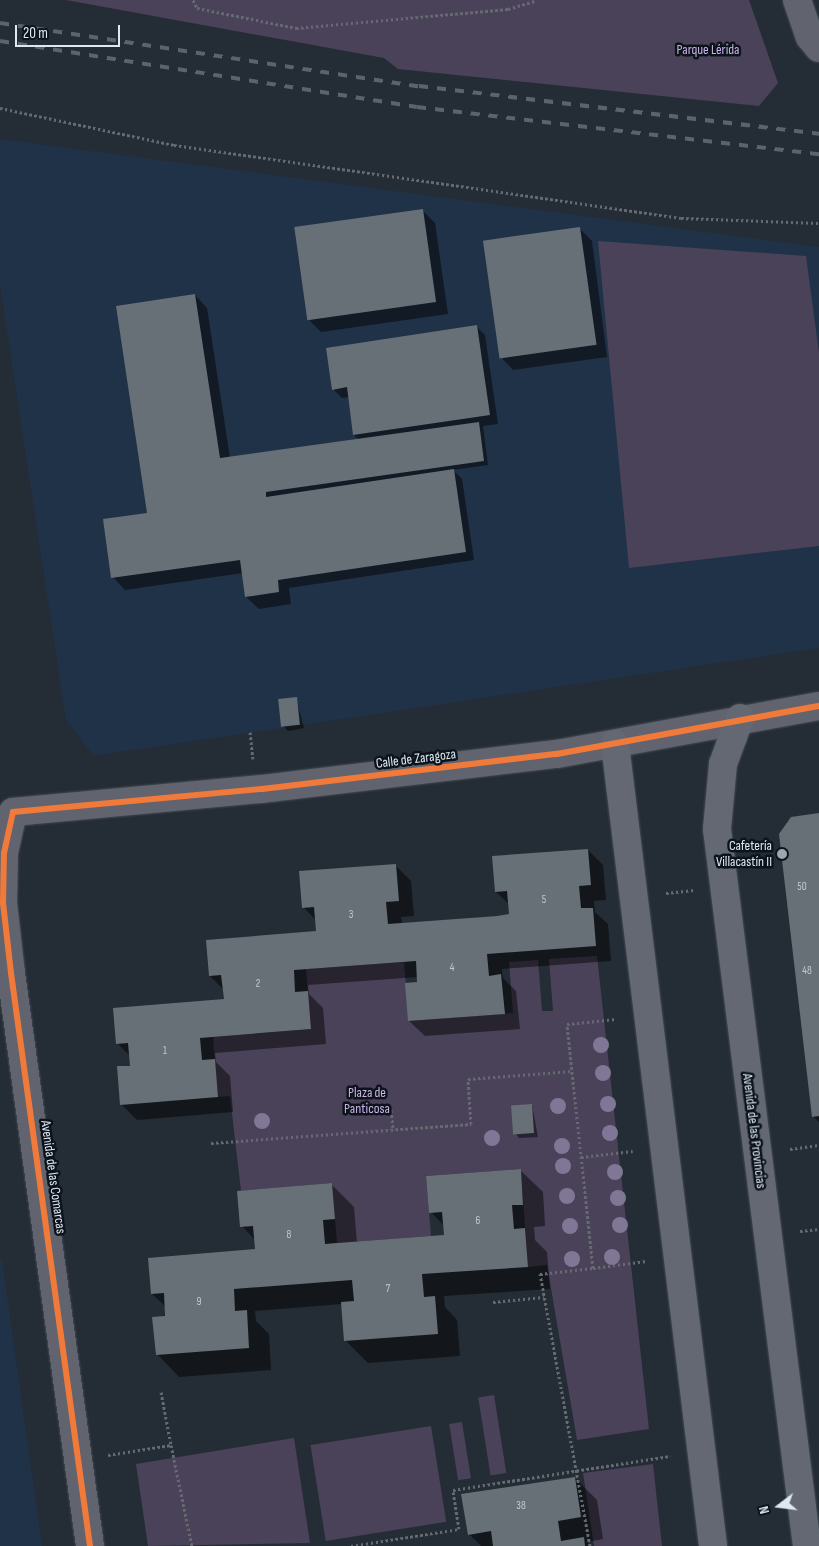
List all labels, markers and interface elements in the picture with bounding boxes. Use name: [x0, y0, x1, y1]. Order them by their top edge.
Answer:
scale bar: [18, 15, 122, 47]
text: 20 m: [23, 24, 48, 43]
park label: Parque Lérida: [677, 42, 739, 58]
street label: Calle de Zaragoza: [375, 746, 457, 772]
place label: Cafetería Villacastín II: [716, 838, 772, 870]
marker: Cafetería Villacastín II: [776, 848, 788, 860]
house number: 50: [797, 880, 807, 894]
house number: 5: [542, 893, 546, 907]
house number: 3: [349, 908, 353, 922]
house number: 4: [450, 961, 454, 975]
house number: 48: [802, 964, 812, 978]
house number: 2: [256, 977, 260, 991]
house number: 1: [163, 1044, 167, 1058]
street label: Avenida de las Provincias: [739, 1073, 769, 1189]
park label: Plaza de Panticosa: [344, 1085, 390, 1118]
street label: Avenida de las Comarcas: [37, 1119, 69, 1235]
house number: 6: [476, 1214, 480, 1228]
house number: 8: [287, 1228, 291, 1242]
house number: 7: [386, 1282, 390, 1296]
house number: 9: [197, 1295, 201, 1309]
north arrow: [754, 1481, 804, 1531]
house number: 38: [516, 1499, 526, 1513]
text: N: [755, 1504, 773, 1516]

